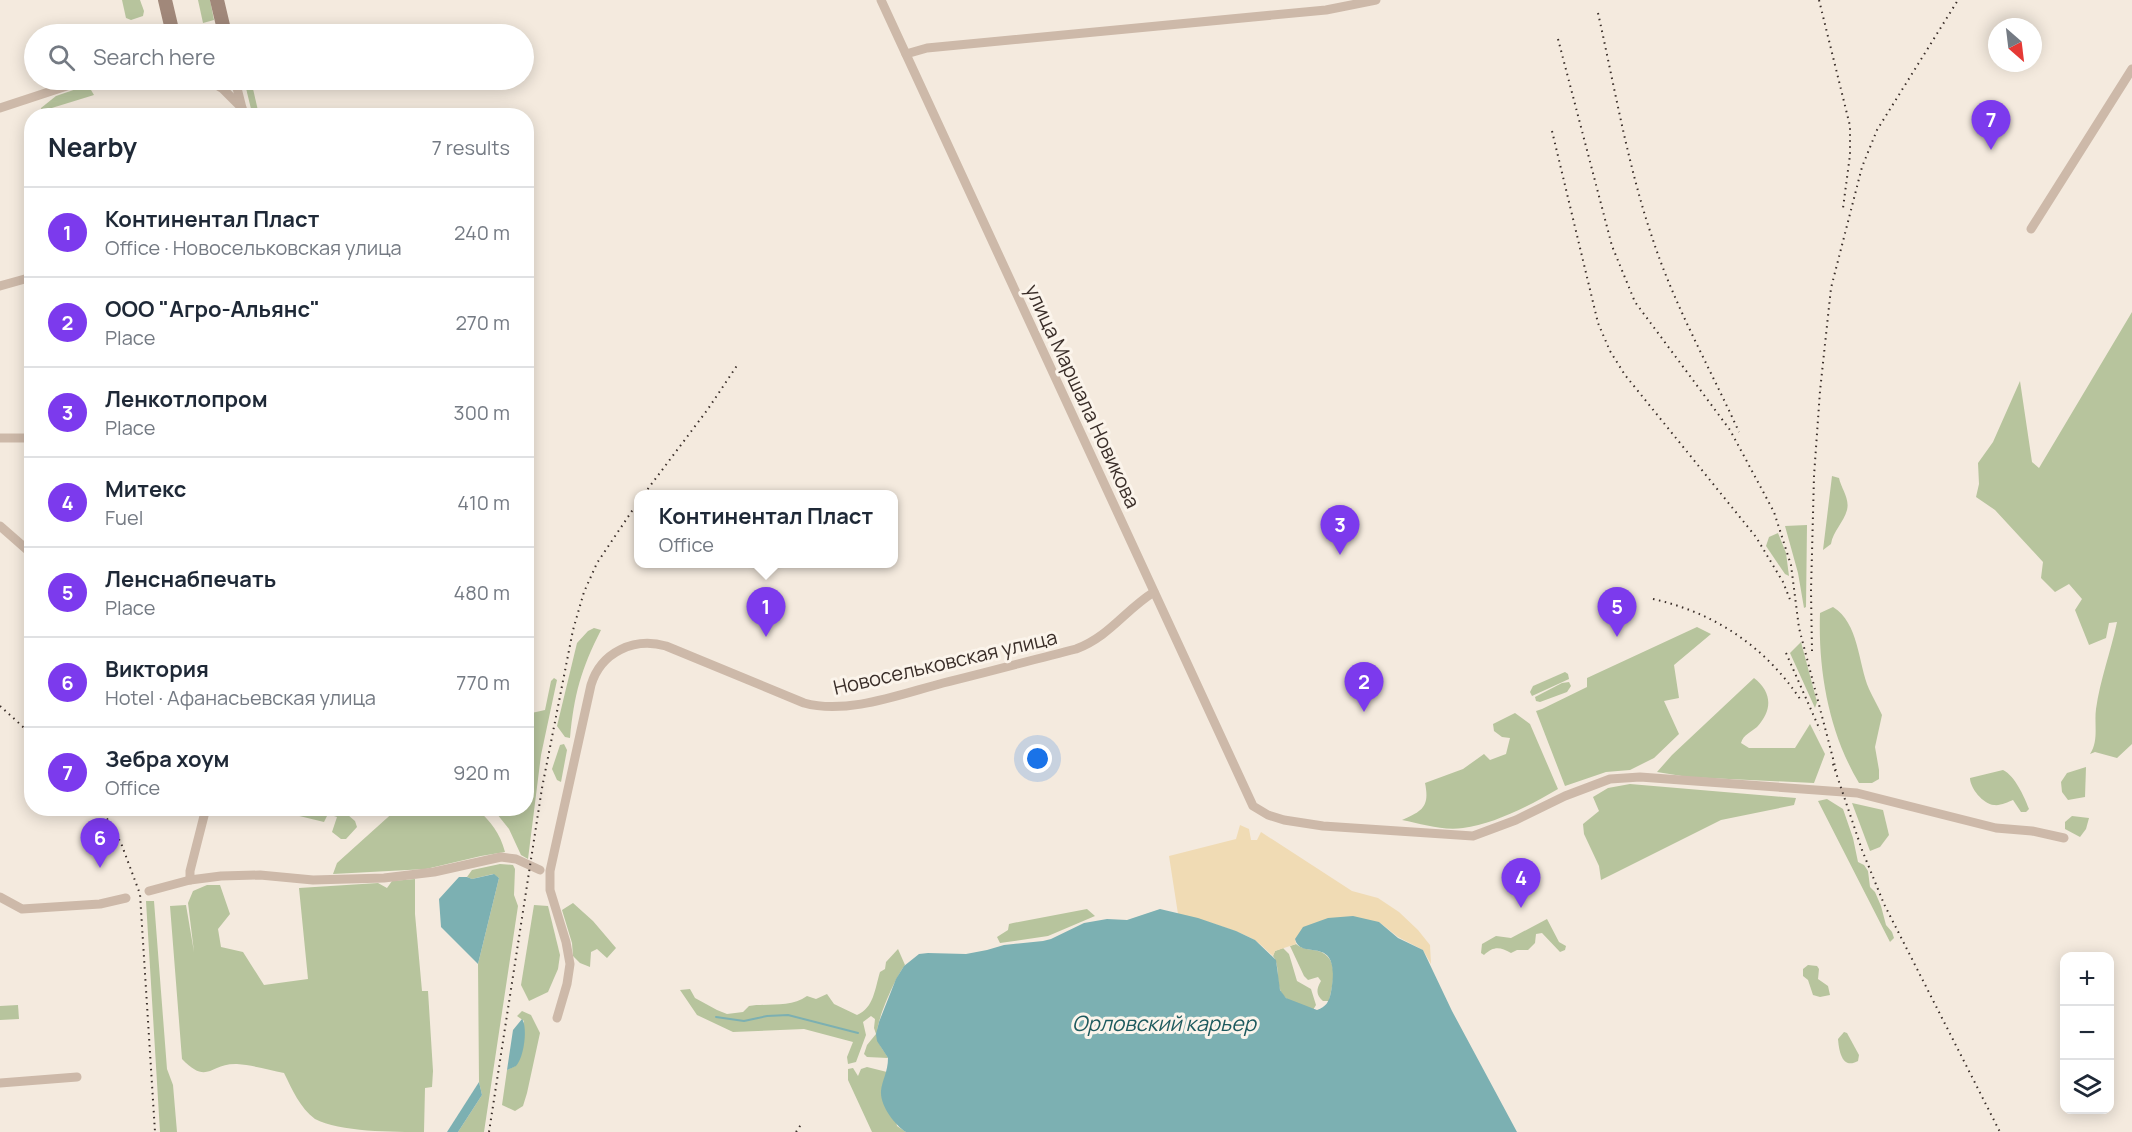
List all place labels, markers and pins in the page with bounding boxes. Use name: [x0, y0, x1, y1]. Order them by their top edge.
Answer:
pin: 7: [1972, 100, 2010, 150]
pin: 3: [1320, 506, 1360, 555]
pin: 1: [746, 588, 786, 637]
pin: 5: [1598, 588, 1636, 637]
pin: 2: [1344, 662, 1384, 712]
pin: 6: [80, 818, 120, 868]
pin: 4: [1502, 858, 1540, 908]

